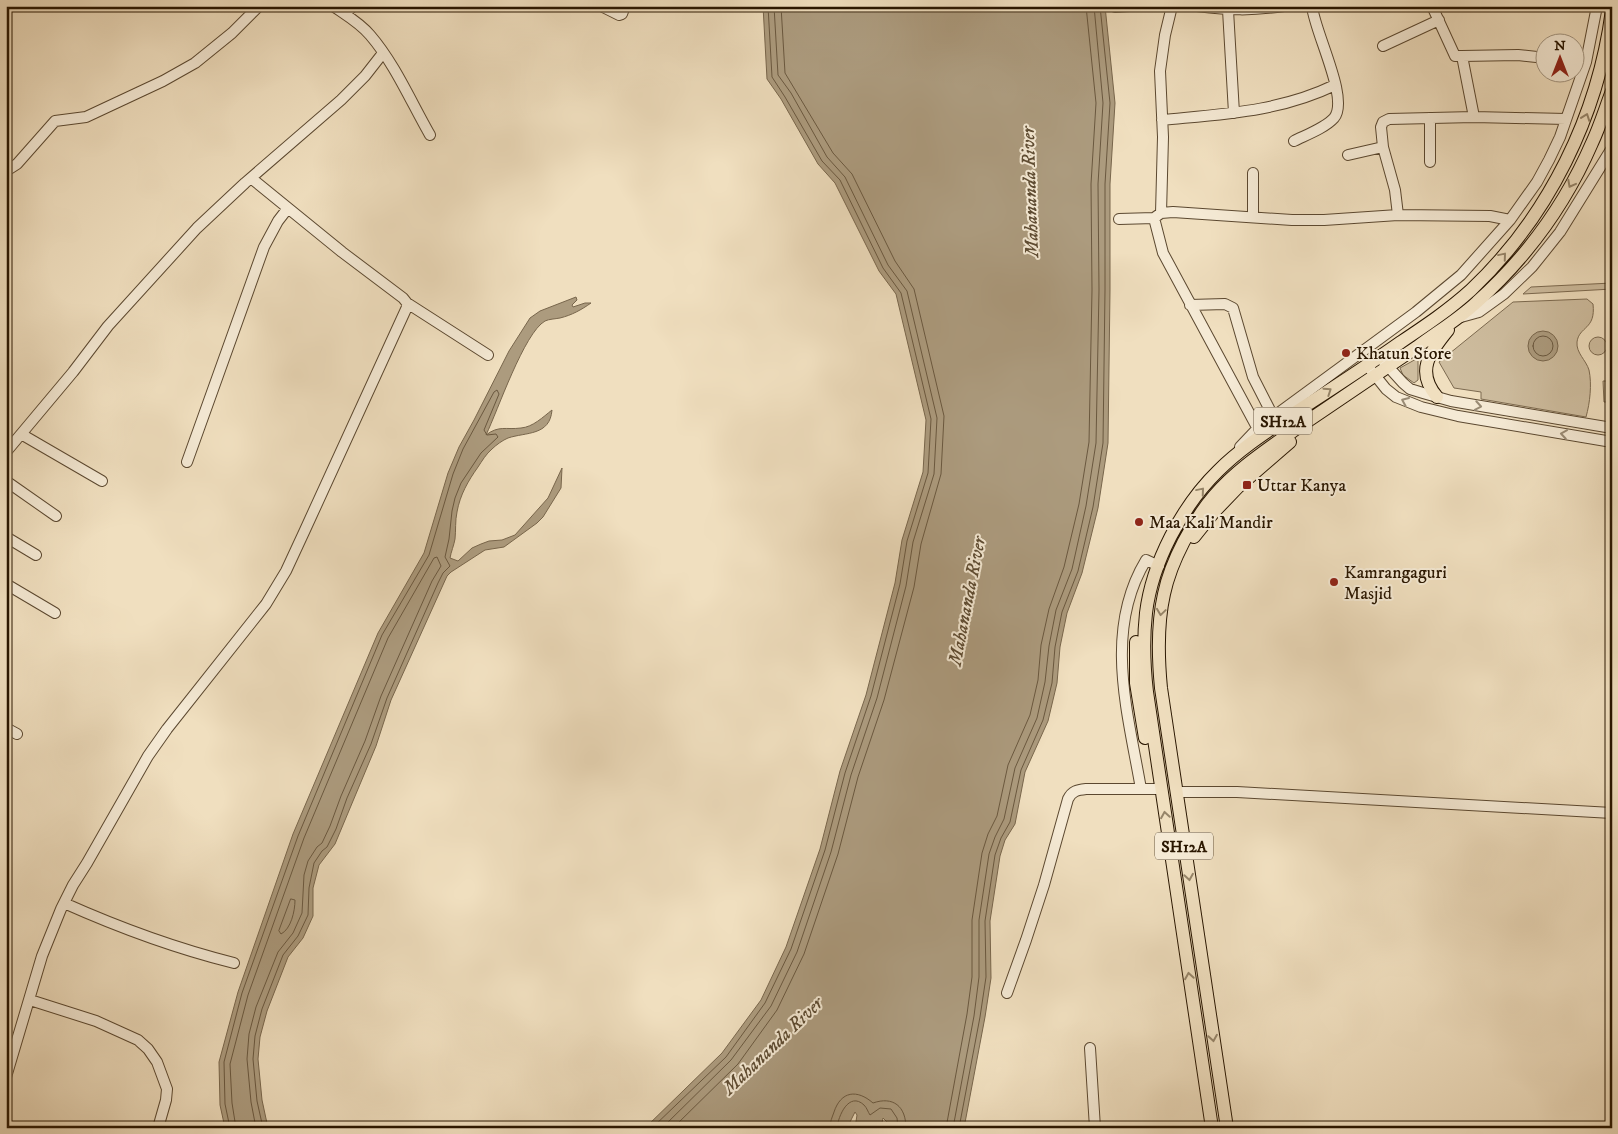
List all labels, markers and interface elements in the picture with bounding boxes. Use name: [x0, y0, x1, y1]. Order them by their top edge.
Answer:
north arrow: [1536, 32, 1586, 82]
text: N: [1554, 37, 1566, 55]
one-way arrow: [1580, 113, 1590, 122]
water label: Mahananda River: [1017, 124, 1044, 260]
one-way arrow: [1568, 179, 1578, 188]
one-way arrow: [1497, 253, 1506, 262]
place label: Khatun Store: [1356, 343, 1452, 365]
marker: Khatun Store: [1340, 347, 1352, 359]
one-way arrow: [1322, 388, 1331, 397]
one-way arrow: [1401, 397, 1410, 407]
one-way arrow: [1474, 400, 1482, 410]
road number: SH12A: [1254, 408, 1312, 434]
one-way arrow: [1559, 430, 1568, 440]
place label: Uttar Kanya: [1257, 475, 1346, 497]
marker: Uttar Kanya: [1241, 479, 1253, 491]
one-way arrow: [1195, 488, 1203, 497]
place label: Maa Kali Mandir: [1149, 512, 1273, 534]
marker: Maa Kali Mandir: [1133, 516, 1145, 528]
water label: Mahananda River: [943, 533, 992, 670]
place label: Kamrangaguri Masjid: [1344, 562, 1447, 605]
marker: Kamrangaguri Masjid: [1328, 576, 1340, 588]
one-way arrow: [1156, 608, 1167, 616]
one-way arrow: [1160, 811, 1170, 819]
road number: SH12A: [1155, 832, 1213, 859]
one-way arrow: [1183, 873, 1193, 882]
one-way arrow: [1185, 971, 1195, 980]
water label: Mahananda River: [717, 991, 830, 1101]
one-way arrow: [1207, 1034, 1218, 1042]

